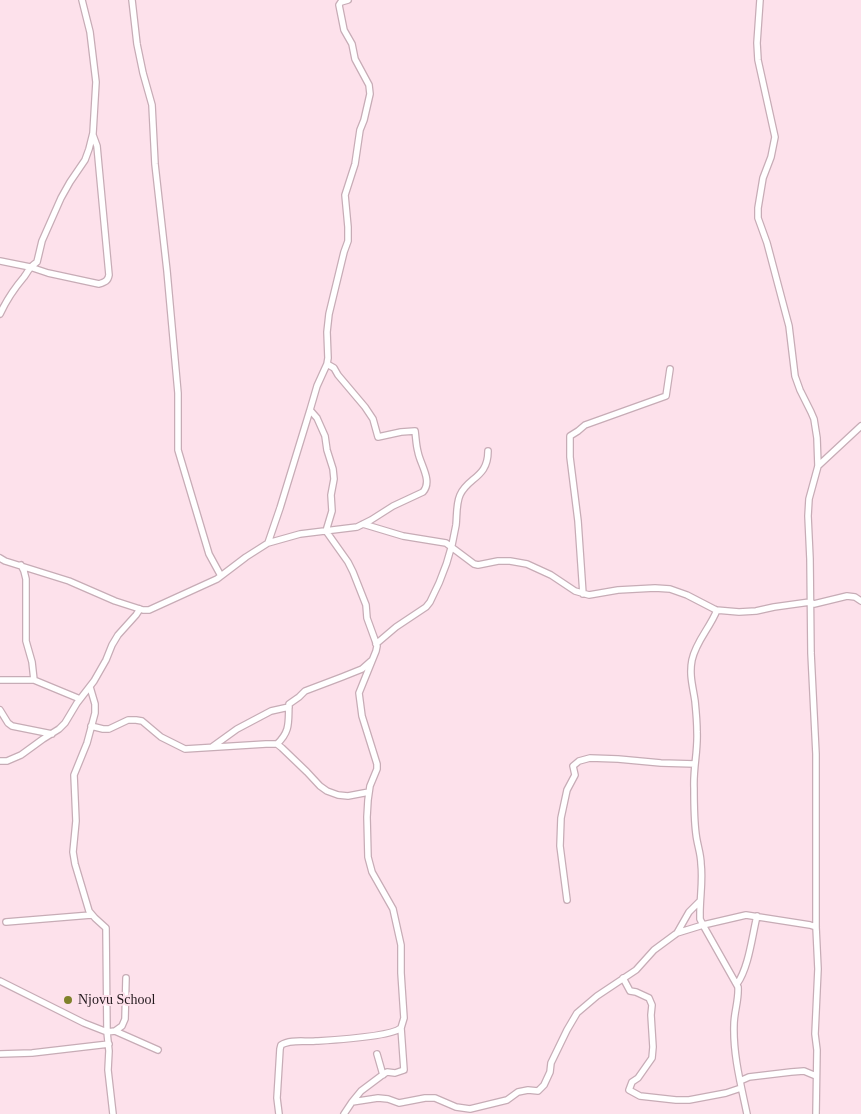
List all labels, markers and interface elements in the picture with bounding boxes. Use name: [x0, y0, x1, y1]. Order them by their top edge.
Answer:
place label: Njovu School: [78, 992, 155, 1008]
marker: Njovu School: [62, 994, 74, 1006]

